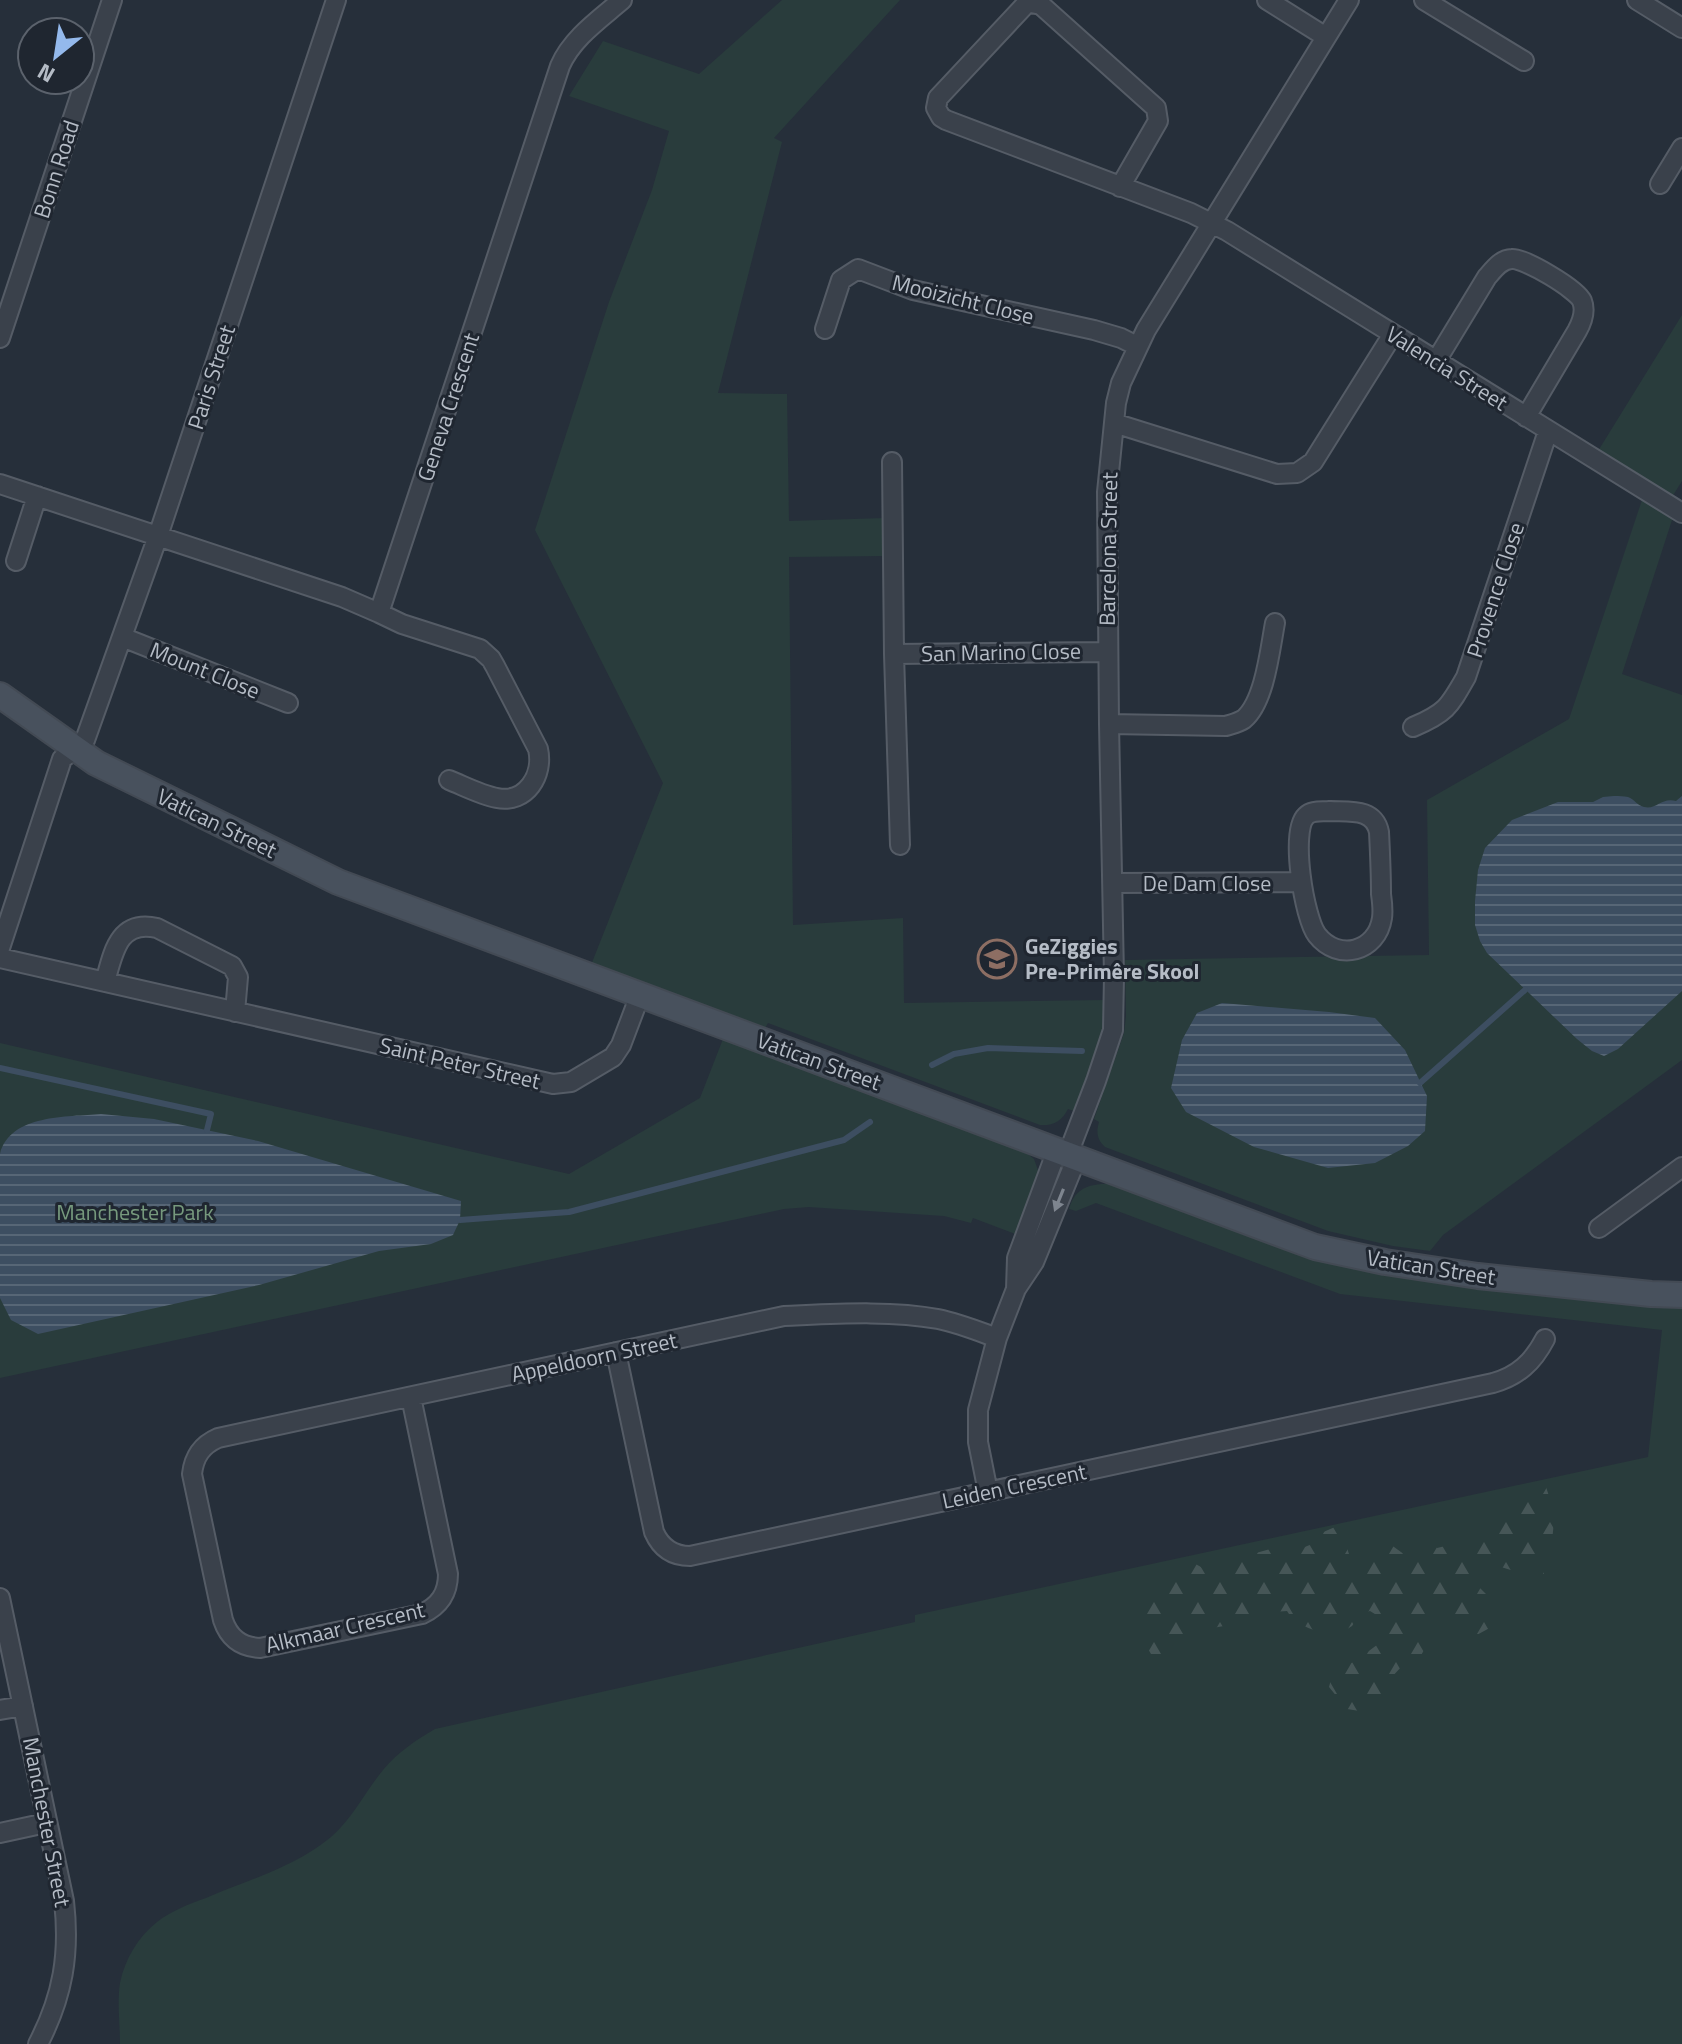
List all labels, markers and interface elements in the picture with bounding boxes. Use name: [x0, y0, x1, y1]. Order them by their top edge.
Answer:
north arrow: [16, 16, 96, 96]
text: N: [31, 55, 61, 92]
street label: Bonn Road: [24, 116, 88, 222]
street label: Mooizicht Close: [888, 265, 1038, 333]
street label: Valencia Street: [1379, 317, 1515, 419]
street label: Paris Street: [178, 320, 244, 434]
street label: Geneva Crescent: [408, 328, 488, 486]
street label: Barcelona Street: [1090, 472, 1126, 626]
street label: Provence Close: [1457, 518, 1533, 662]
street label: Mount Close: [145, 633, 265, 707]
street label: San Marino Close: [921, 634, 1081, 670]
street label: Vatican Street: [151, 779, 283, 867]
street label: De Dam Close: [1143, 866, 1271, 900]
place label: GeZiggies Pre-Primêre Skool: [1025, 929, 1200, 988]
school or university icon: GeZiggies Pre-Primêre Skool: [976, 938, 1018, 980]
street label: Vatican Street: [752, 1023, 886, 1099]
street label: Saint Peter Street: [376, 1028, 544, 1098]
one-way arrow: [1053, 1188, 1066, 1212]
park label: Manchester Park: [56, 1195, 214, 1229]
street label: Vatican Street: [1364, 1240, 1498, 1294]
street label: Appeldoorn Street: [508, 1323, 680, 1391]
street label: Leiden Crescent: [939, 1454, 1089, 1518]
street label: Alkmaar Crescent: [262, 1592, 428, 1662]
street label: Manchester Street: [14, 1734, 80, 1910]

